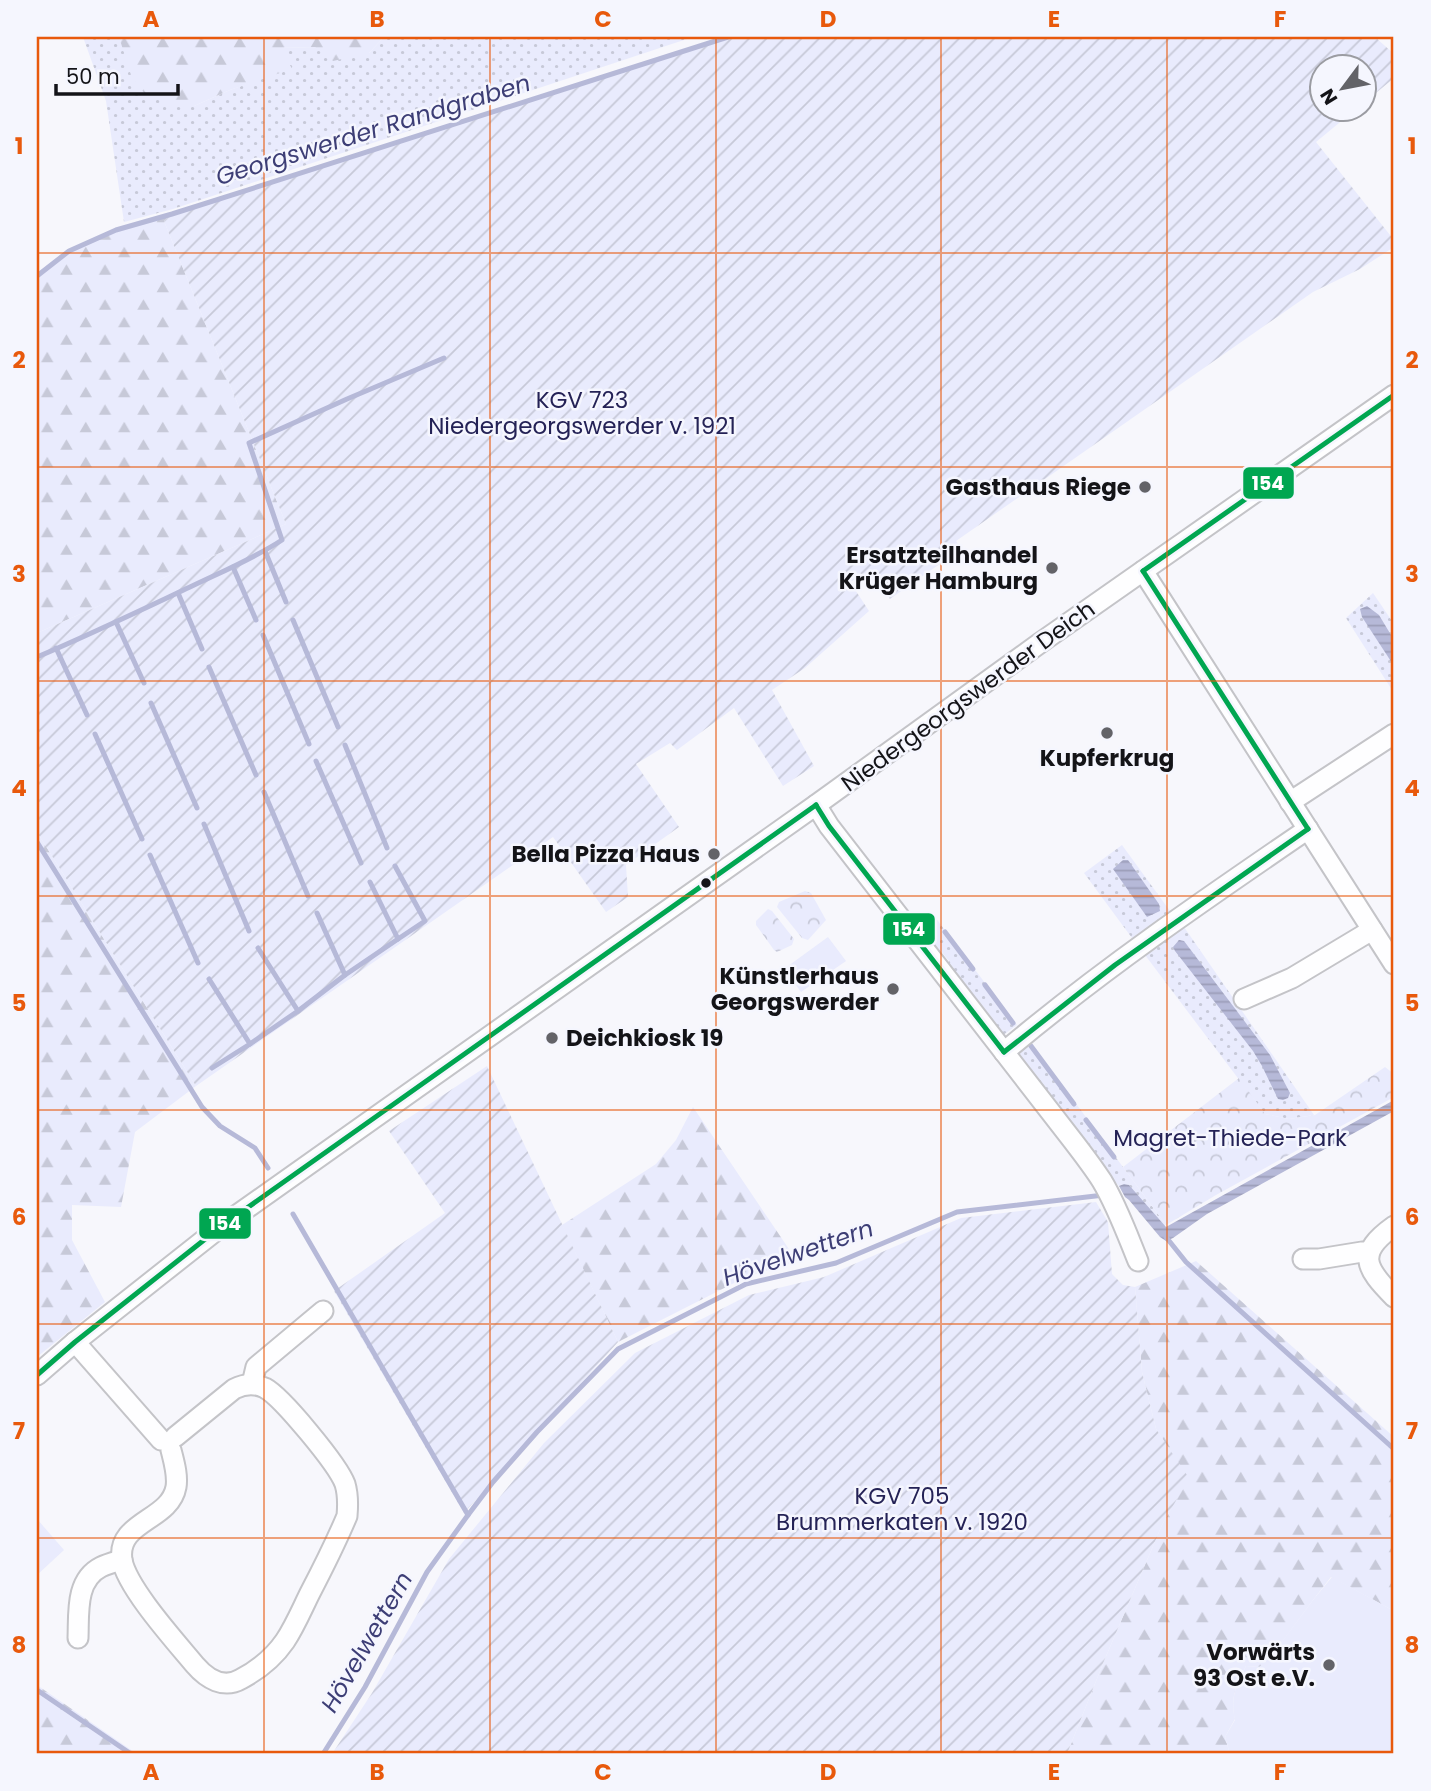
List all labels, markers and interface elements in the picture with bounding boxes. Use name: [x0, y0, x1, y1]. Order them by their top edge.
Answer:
text: A: [143, 3, 160, 35]
text: B: [369, 3, 385, 35]
text: C: [594, 3, 612, 35]
text: D: [820, 3, 836, 35]
text: E: [1048, 3, 1060, 35]
text: F: [1274, 3, 1286, 35]
scale bar: [56, 52, 178, 96]
north arrow: [1308, 52, 1378, 122]
text: 50 m: [66, 62, 120, 91]
water label: Georgswerder Randgraben: [211, 66, 534, 193]
text: N: [1314, 84, 1344, 110]
text: 1: [15, 130, 23, 162]
text: 1: [1408, 130, 1416, 162]
text: 2: [12, 344, 26, 376]
text: 2: [1405, 344, 1419, 376]
park label: KGV 723 Niedergeorgswerder v. 1921: [428, 384, 736, 442]
line badge: 154: [1242, 466, 1295, 500]
text: 154: [1252, 470, 1284, 497]
place label: Gasthaus Riege: [946, 471, 1131, 503]
marker: Gasthaus Riege: [1137, 479, 1153, 495]
place label: Ersatzteilhandel Krüger Hamburg: [839, 539, 1038, 597]
text: 3: [12, 558, 26, 590]
text: 3: [1405, 558, 1419, 590]
marker: Ersatzteilhandel Krüger Hamburg: [1044, 560, 1060, 576]
street label: Niedergeorgswerder Deich: [835, 593, 1101, 799]
marker: Kupferkrug: [1099, 725, 1115, 741]
place label: Kupferkrug: [1040, 742, 1174, 774]
text: 4: [11, 772, 27, 804]
text: 4: [1404, 772, 1420, 804]
place label: Bella Pizza Haus: [511, 838, 700, 870]
marker: Bella Pizza Haus: [706, 846, 722, 862]
unlabelled marker: [699, 876, 713, 890]
line badge: 154: [882, 912, 936, 946]
text: 154: [893, 916, 925, 943]
place label: Künstlerhaus Georgswerder: [711, 960, 879, 1018]
marker: Künstlerhaus Georgswerder: [885, 981, 901, 997]
text: 5: [12, 987, 26, 1019]
text: 5: [1405, 987, 1419, 1019]
place label: Deichkiosk 19: [566, 1022, 723, 1054]
marker: Deichkiosk 19: [544, 1030, 560, 1046]
park label: Magret-Thiede-Park: [1113, 1122, 1347, 1154]
text: 6: [12, 1201, 26, 1233]
text: 6: [1405, 1201, 1419, 1233]
line badge: 154: [198, 1207, 252, 1240]
text: 154: [209, 1210, 241, 1237]
water label: Hövelwettern: [718, 1211, 878, 1294]
text: 7: [13, 1415, 25, 1447]
text: 7: [1406, 1415, 1418, 1447]
park label: KGV 705 Brummerkaten v. 1920: [776, 1480, 1028, 1538]
water label: Hövelwettern: [313, 1565, 420, 1718]
text: 8: [12, 1629, 26, 1661]
text: 8: [1405, 1629, 1419, 1661]
place label: Vorwärts 93 Ost e.V.: [1193, 1636, 1315, 1694]
marker: Vorwärts 93 Ost e.V.: [1321, 1657, 1337, 1673]
text: A: [143, 1756, 160, 1788]
text: B: [369, 1756, 385, 1788]
text: C: [594, 1756, 612, 1788]
text: D: [820, 1756, 836, 1788]
text: E: [1048, 1756, 1060, 1788]
text: F: [1274, 1756, 1286, 1788]

